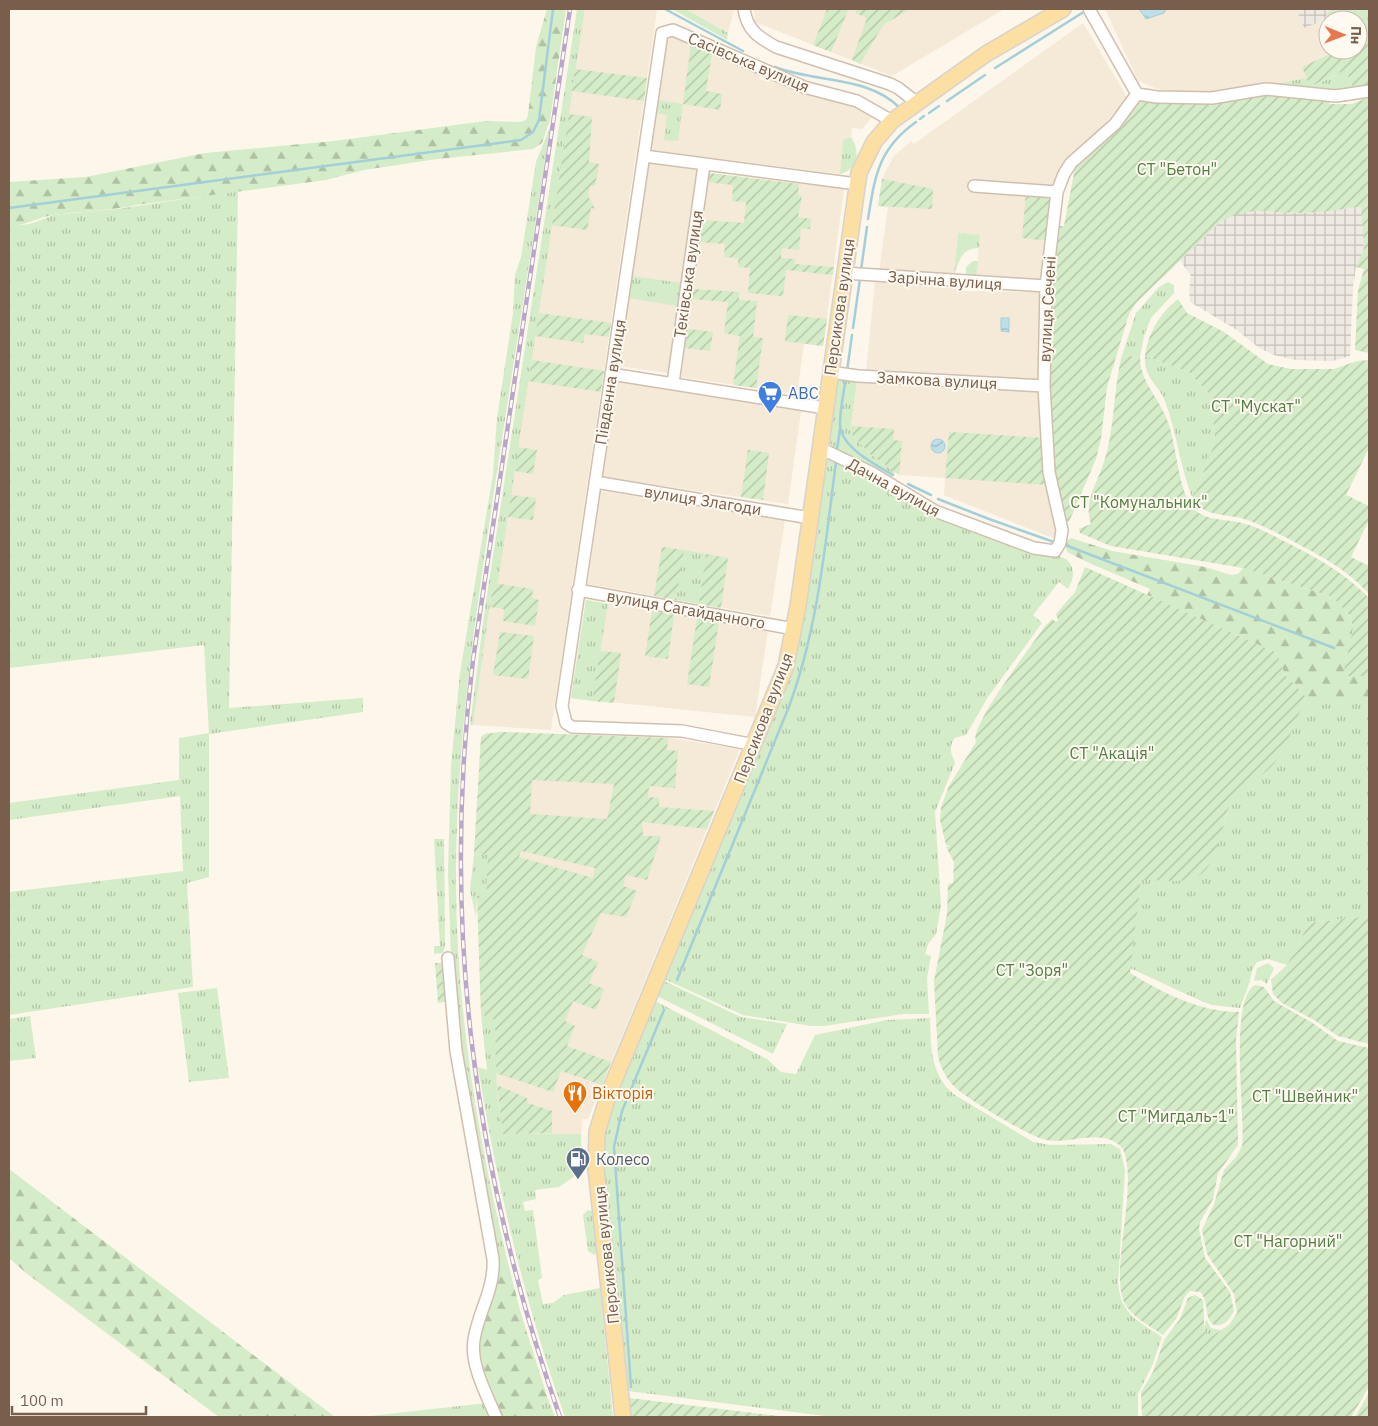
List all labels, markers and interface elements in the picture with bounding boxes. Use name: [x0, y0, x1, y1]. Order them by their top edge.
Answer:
north arrow: [1318, 10, 1368, 60]
text: Пн: [1347, 26, 1365, 45]
street label: Сасівська вулиця: [685, 27, 813, 97]
park label: СТ "Бетон": [1137, 159, 1217, 179]
street label: Теківська вулиця: [669, 209, 707, 339]
street label: Персикова вулиця: [819, 237, 859, 377]
street label: вулиця Сечені: [1034, 255, 1060, 363]
street label: Зарічна вулиця: [887, 266, 1003, 294]
street label: Південна вулиця: [590, 318, 630, 446]
street label: Замкова вулиця: [876, 367, 998, 393]
supermarket icon: ABC: [757, 380, 783, 414]
place label: ABC: [788, 383, 819, 403]
park label: СТ "Мускат": [1211, 396, 1301, 416]
street label: Дачна вулиця: [844, 453, 944, 521]
street label: вулиця Злагоди: [643, 481, 763, 519]
park label: СТ "Комунальник": [1070, 492, 1208, 512]
street label: вулиця Сагайдачного: [605, 585, 767, 633]
street label: Персикова вулиця: [729, 650, 797, 786]
park label: СТ "Акація": [1070, 743, 1155, 763]
park label: СТ "Зоря": [996, 960, 1068, 980]
restaurant icon: Вікторія: [562, 1080, 588, 1114]
place label: Вікторія: [592, 1083, 653, 1103]
park label: СТ "Швейник": [1252, 1086, 1358, 1106]
park label: СТ "Мигдаль-1": [1118, 1106, 1234, 1126]
fuel station icon: Колесо: [565, 1146, 591, 1180]
place label: Колесо: [596, 1149, 650, 1169]
street label: Персикова вулиця: [589, 1185, 623, 1325]
park label: СТ "Нагорний": [1233, 1231, 1343, 1251]
scale bar: [12, 1384, 146, 1416]
text: 100 m: [20, 1391, 64, 1410]

